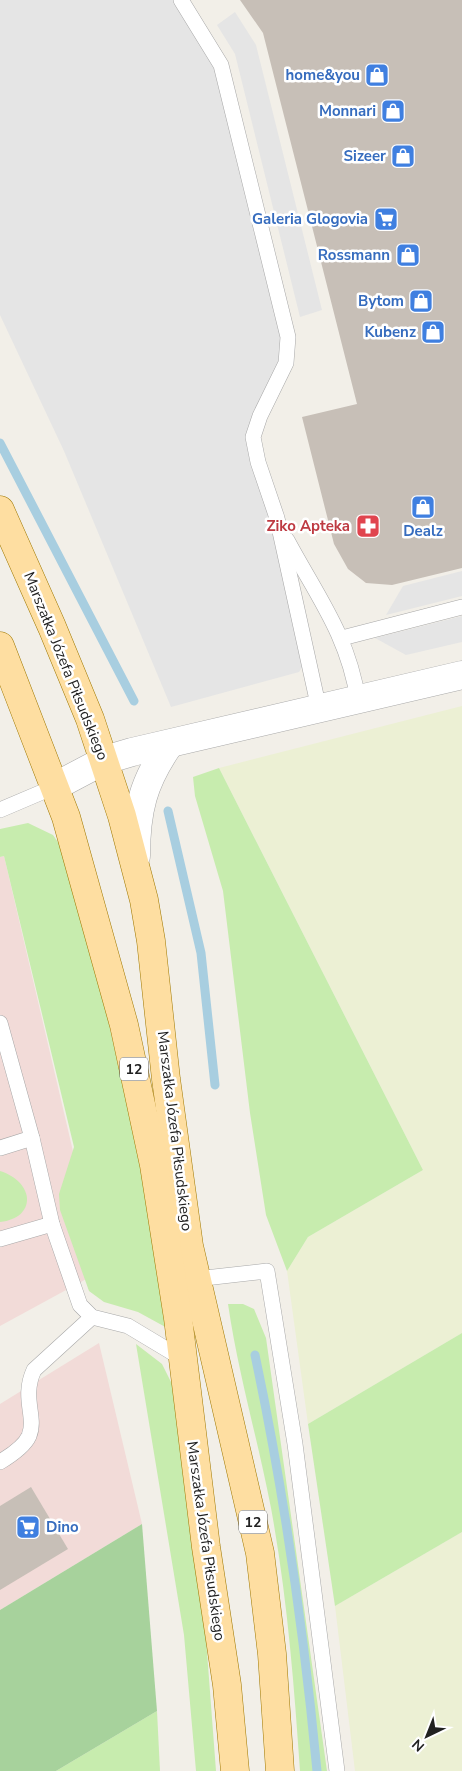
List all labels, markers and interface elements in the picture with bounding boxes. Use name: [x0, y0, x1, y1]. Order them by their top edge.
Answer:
shop icon: home&you: [364, 62, 390, 88]
place label: home&you: [286, 65, 360, 85]
shop icon: Monnari: [380, 98, 406, 124]
place label: Monnari: [319, 101, 376, 121]
shop icon: Sizeer: [390, 143, 416, 169]
place label: Sizeer: [344, 146, 386, 166]
supermarket icon: Galeria Glogovia: [373, 206, 399, 232]
place label: Galeria Glogovia: [252, 209, 368, 229]
shop icon: Rossmann: [395, 242, 421, 268]
place label: Rossmann: [318, 245, 390, 265]
shop icon: Bytom: [408, 288, 434, 314]
place label: Bytom: [358, 291, 404, 311]
shop icon: Kubenz: [420, 319, 446, 345]
place label: Kubenz: [364, 322, 416, 342]
shop icon: Dealz: [410, 494, 436, 520]
pharmacy icon: Ziko Apteka: [355, 513, 381, 539]
place label: Ziko Apteka: [266, 516, 350, 536]
place label: Dealz: [403, 521, 443, 541]
street label: Marszałka Józefa Piłsudskiego: [19, 569, 113, 763]
street label: Marszałka Józefa Piłsudskiego: [153, 1030, 197, 1232]
road number: 12: [120, 1058, 148, 1080]
street label: Marszałka Józefa Piłsudskiego: [182, 1440, 230, 1642]
road number: 12: [239, 1510, 267, 1534]
supermarket icon: Dino: [15, 1514, 41, 1540]
place label: Dino: [46, 1517, 79, 1537]
north arrow: [402, 1711, 452, 1761]
text: N: [408, 1735, 429, 1756]

